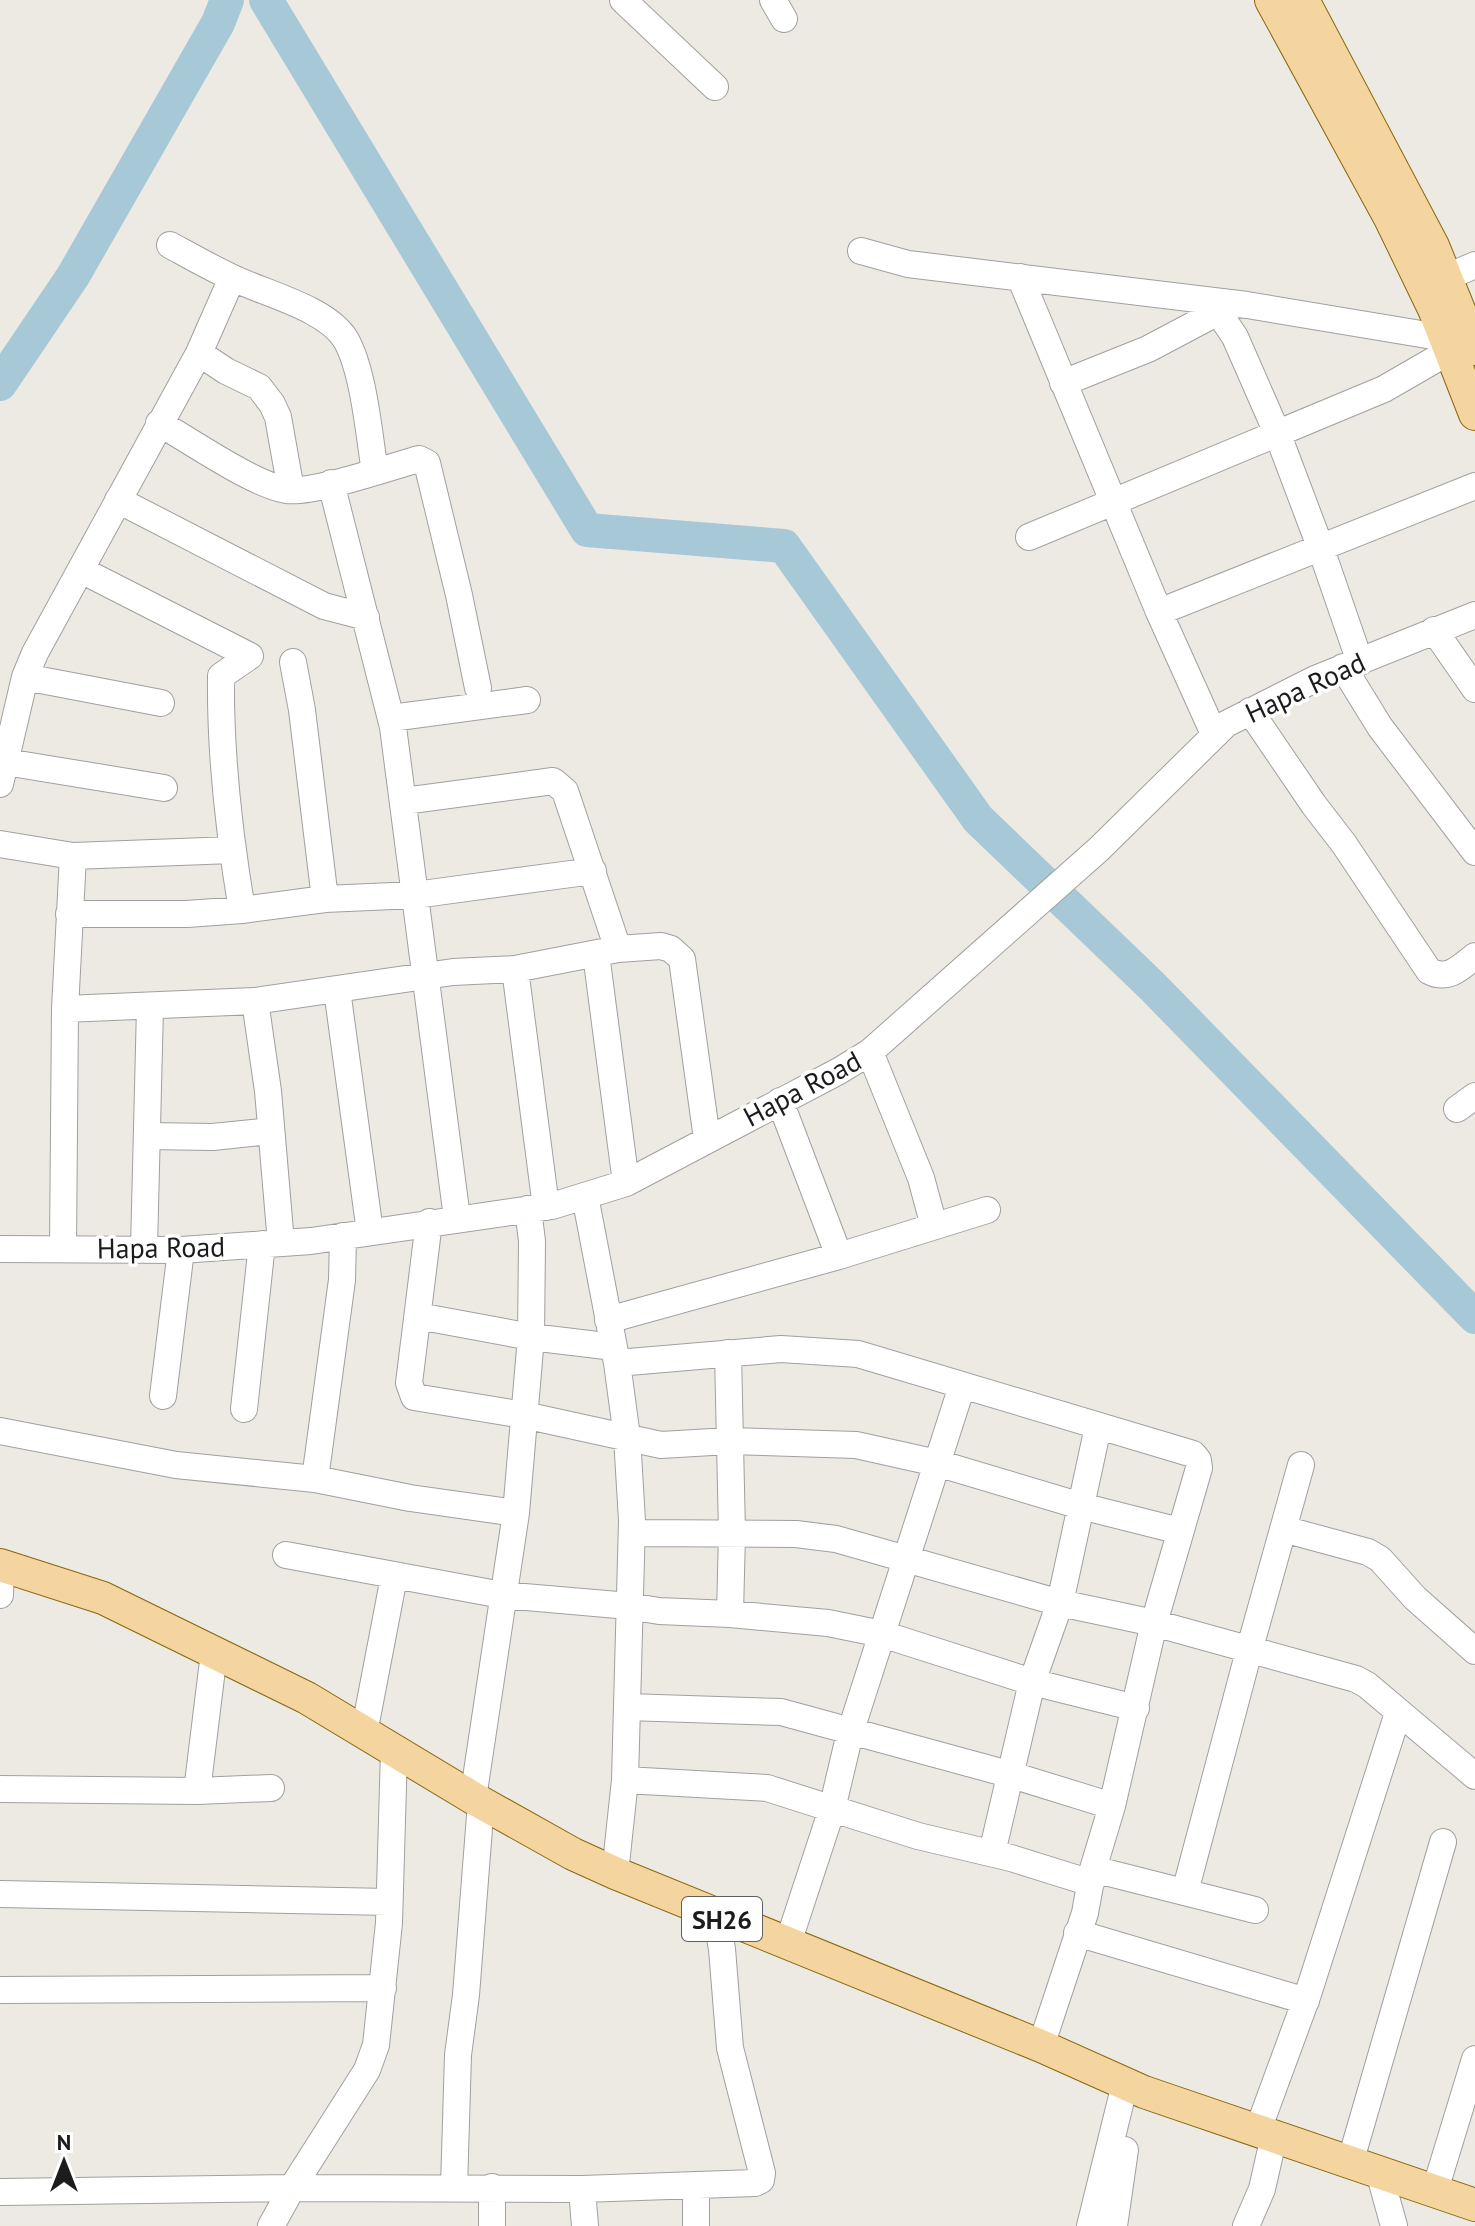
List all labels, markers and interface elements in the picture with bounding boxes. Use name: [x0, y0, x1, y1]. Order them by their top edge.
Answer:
street label: Hapa Road: [1239, 643, 1371, 731]
street label: Hapa Road: [737, 1042, 867, 1134]
street label: Hapa Road: [96, 1227, 226, 1267]
road number: SH26: [682, 1897, 762, 1941]
north arrow: [24, 2122, 104, 2202]
text: N: [57, 2128, 71, 2156]

